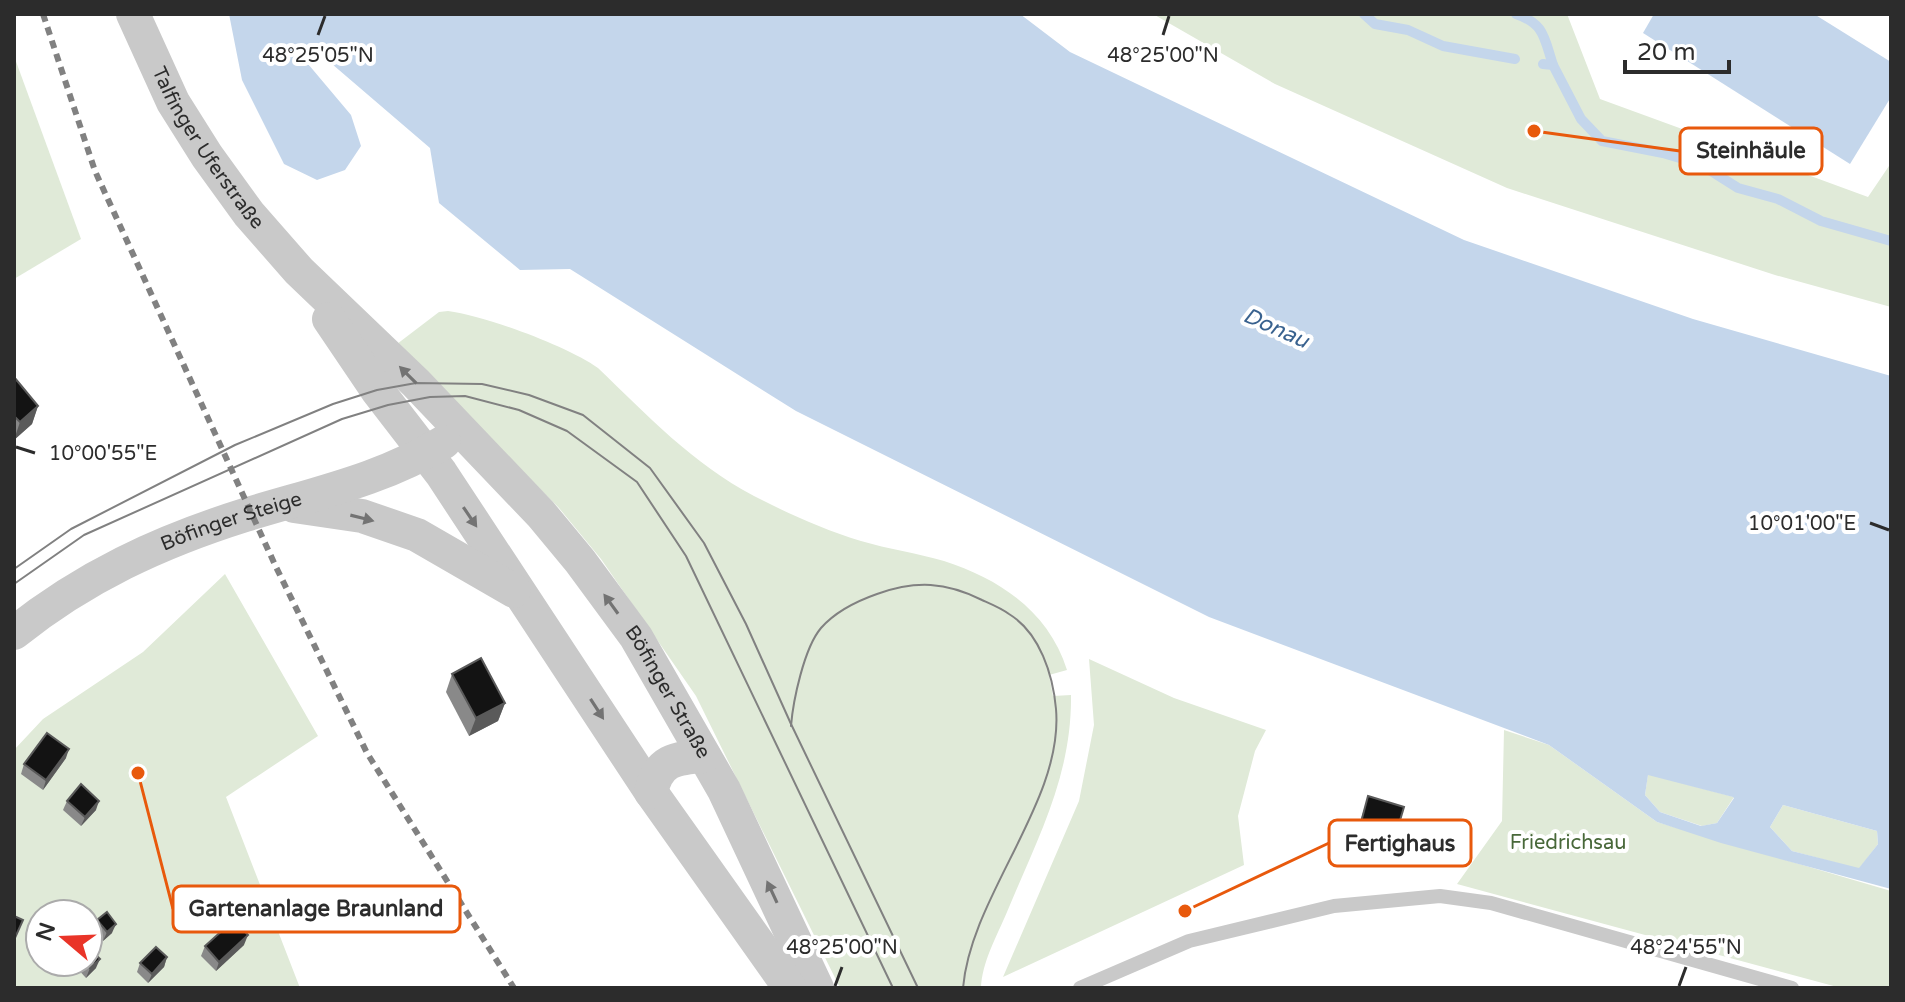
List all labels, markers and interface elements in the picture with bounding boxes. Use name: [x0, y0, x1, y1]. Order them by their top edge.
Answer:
scale bar: [1625, 24, 1729, 74]
text: 20 m: [1637, 38, 1695, 67]
text: 48°25'05"N: [262, 44, 374, 68]
text: 48°25'00"N: [1107, 44, 1219, 68]
street label: Talfinger Uferstraße: [147, 63, 269, 234]
callout: Steinhäule: [1680, 128, 1822, 174]
text: Steinhäule: [1696, 138, 1806, 164]
water label: Donau: [1239, 302, 1314, 354]
one-way arrow: [399, 366, 418, 385]
text: 10°00'55"E: [49, 442, 157, 466]
street label: Böfinger Steige: [157, 487, 305, 556]
one-way arrow: [462, 507, 477, 528]
one-way arrow: [350, 512, 375, 524]
text: 10°01'00"E: [1748, 512, 1856, 536]
one-way arrow: [604, 594, 620, 614]
street label: Böfinger Straße: [620, 621, 715, 763]
one-way arrow: [590, 699, 605, 720]
callout: Fertighaus: [1329, 820, 1471, 866]
text: Fertighaus: [1345, 831, 1456, 857]
park label: Friedrichsau: [1510, 831, 1626, 855]
one-way arrow: [765, 880, 779, 904]
callout: Gartenanlage Braunland: [173, 886, 460, 932]
text: Gartenanlage Braunland: [189, 896, 443, 922]
north arrow: [24, 898, 104, 978]
text: N: [31, 919, 61, 944]
text: 48°25'00"N: [786, 936, 898, 960]
text: 48°24'55"N: [1630, 936, 1742, 960]

